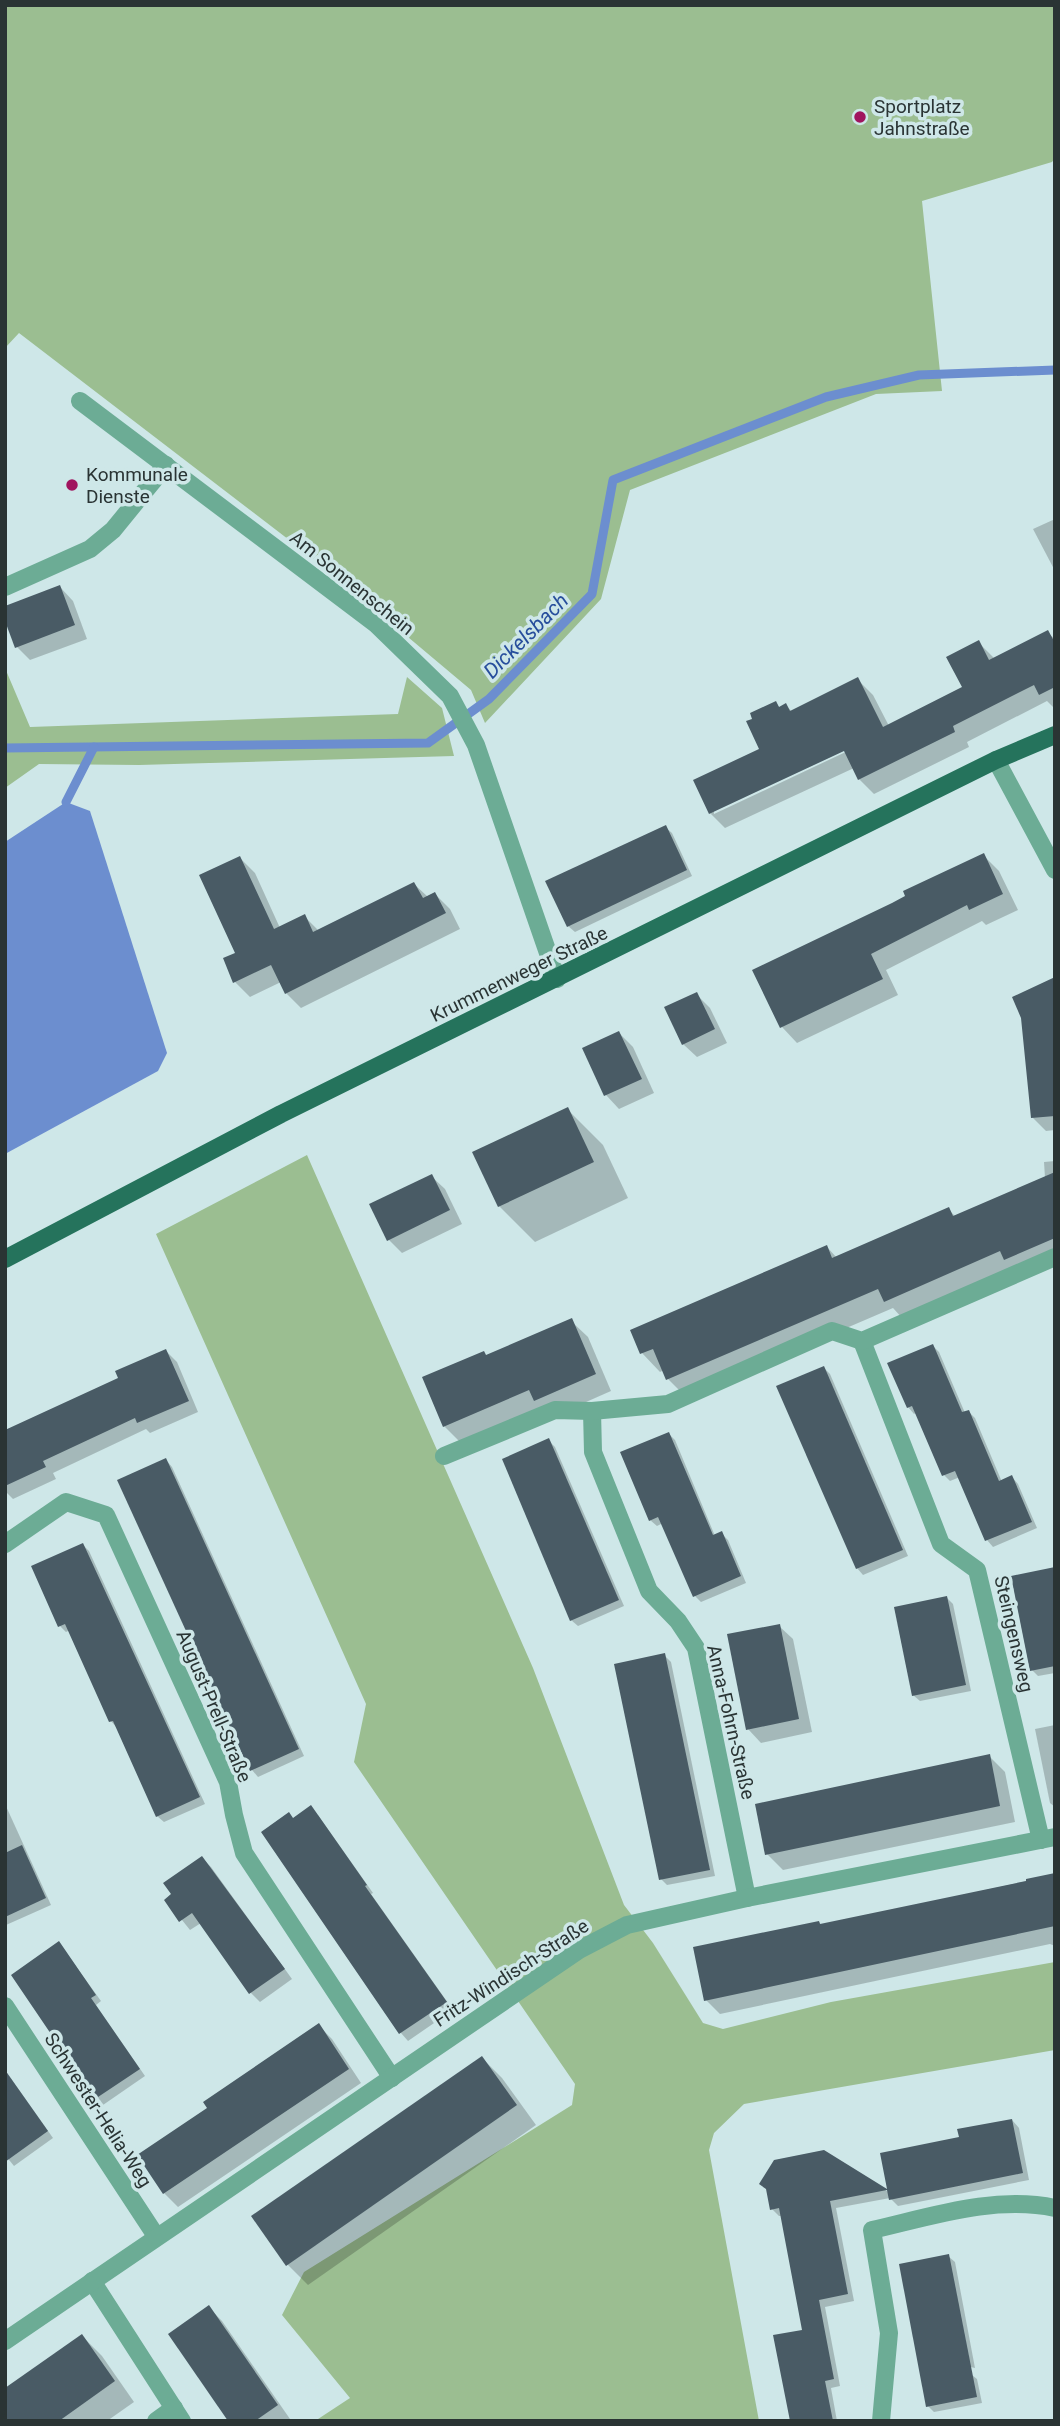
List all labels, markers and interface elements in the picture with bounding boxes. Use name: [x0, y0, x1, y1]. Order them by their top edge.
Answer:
place label: Sportplatz Jahnstraße: [874, 95, 970, 140]
marker: Sportplatz Jahnstraße: [852, 109, 868, 125]
place label: Kommunale Dienste: [86, 463, 188, 508]
marker: Kommunale Dienste: [64, 477, 80, 493]
street label: Am Sonnenschein: [285, 526, 419, 640]
water label: Dickelsbach: [479, 589, 573, 683]
street label: Krummenweger Straße: [427, 921, 611, 1027]
street label: Steingensweg: [989, 1574, 1039, 1694]
street label: August-Prell-Straße: [172, 1626, 256, 1786]
street label: Anna-Fohrn-Straße: [702, 1642, 760, 1802]
street label: Fritz-Windisch-Straße: [429, 1914, 593, 2032]
street label: Schwester-Helia-Weg: [39, 2028, 157, 2192]

